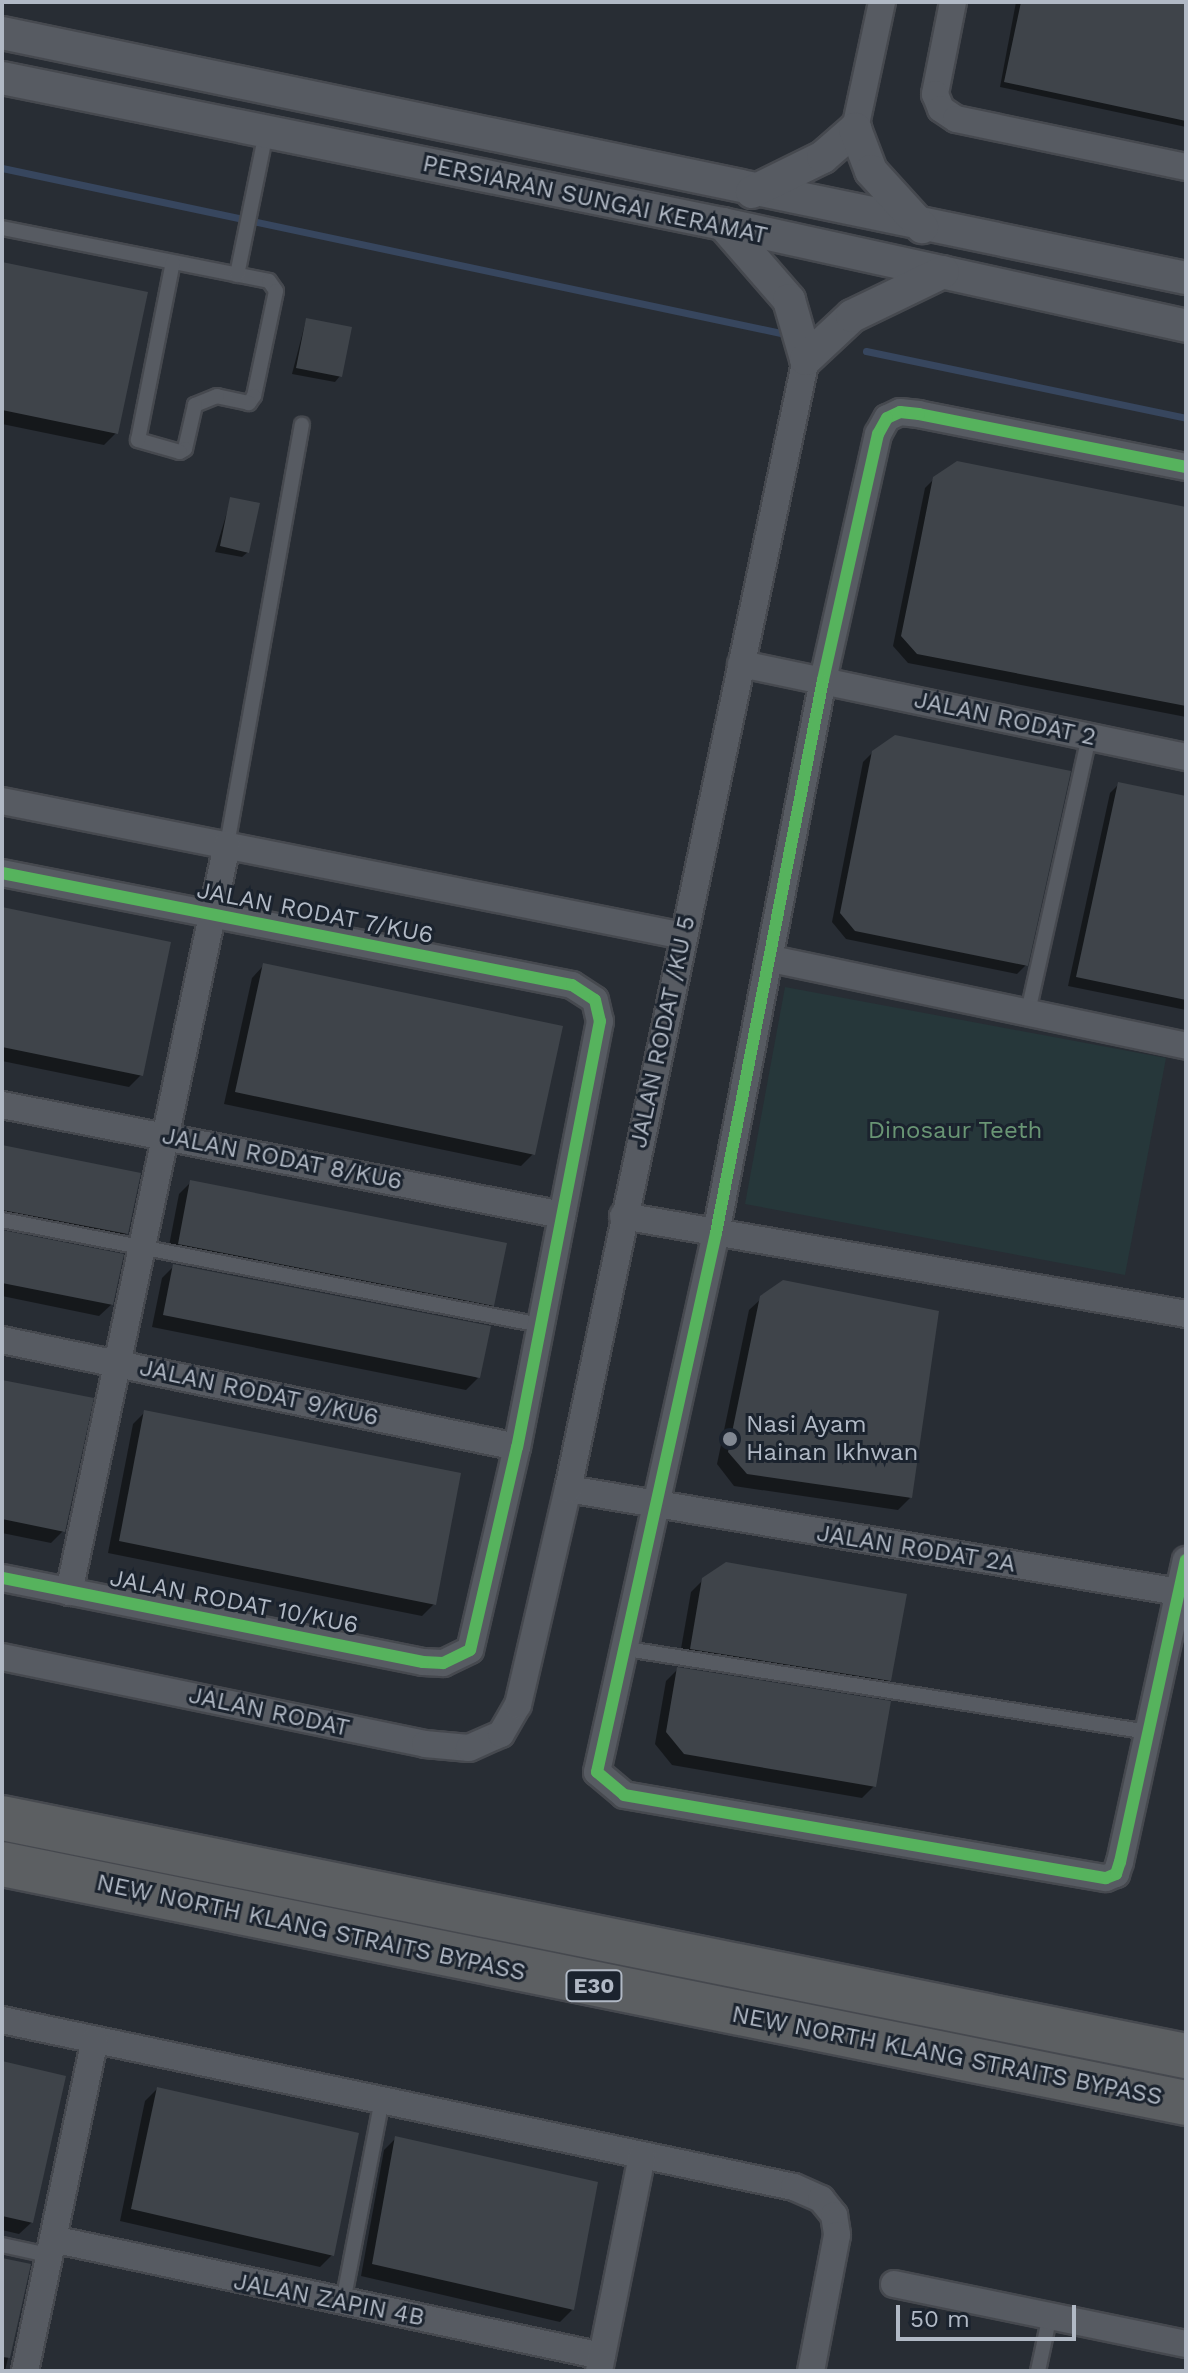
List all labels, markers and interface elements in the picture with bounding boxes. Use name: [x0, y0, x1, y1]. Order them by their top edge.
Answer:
street label: PERSIARAN SUNGAI KERAMAT: [420, 149, 770, 251]
street label: JALAN RODAT 2: [911, 686, 1099, 752]
street label: JALAN RODAT 7/KU6: [194, 876, 436, 950]
street label: JALAN RODAT /KU 5: [624, 913, 702, 1151]
park label: Dinosaur Teeth: [867, 1117, 1043, 1145]
street label: JALAN RODAT 8/KU6: [159, 1122, 405, 1196]
street label: JALAN RODAT 9/KU6: [137, 1354, 381, 1432]
place label: Nasi Ayam Hainan Ikhwan: [746, 1411, 918, 1467]
marker: Nasi Ayam Hainan Ikhwan: [721, 1430, 739, 1448]
street label: JALAN RODAT 2A: [814, 1519, 1018, 1579]
street label: JALAN RODAT 10/KU6: [107, 1564, 361, 1640]
street label: JALAN RODAT: [186, 1681, 352, 1743]
street label: NEW NORTH KLANG STRAITS BYPASS: [94, 1868, 528, 1988]
road number: E30: [564, 1968, 624, 2004]
street label: NEW NORTH KLANG STRAITS BYPASS: [729, 2000, 1165, 2112]
street label: JALAN ZAPIN 4B: [231, 2267, 427, 2333]
scale bar: [900, 2289, 1080, 2339]
text: 50 m: [910, 2305, 970, 2333]

